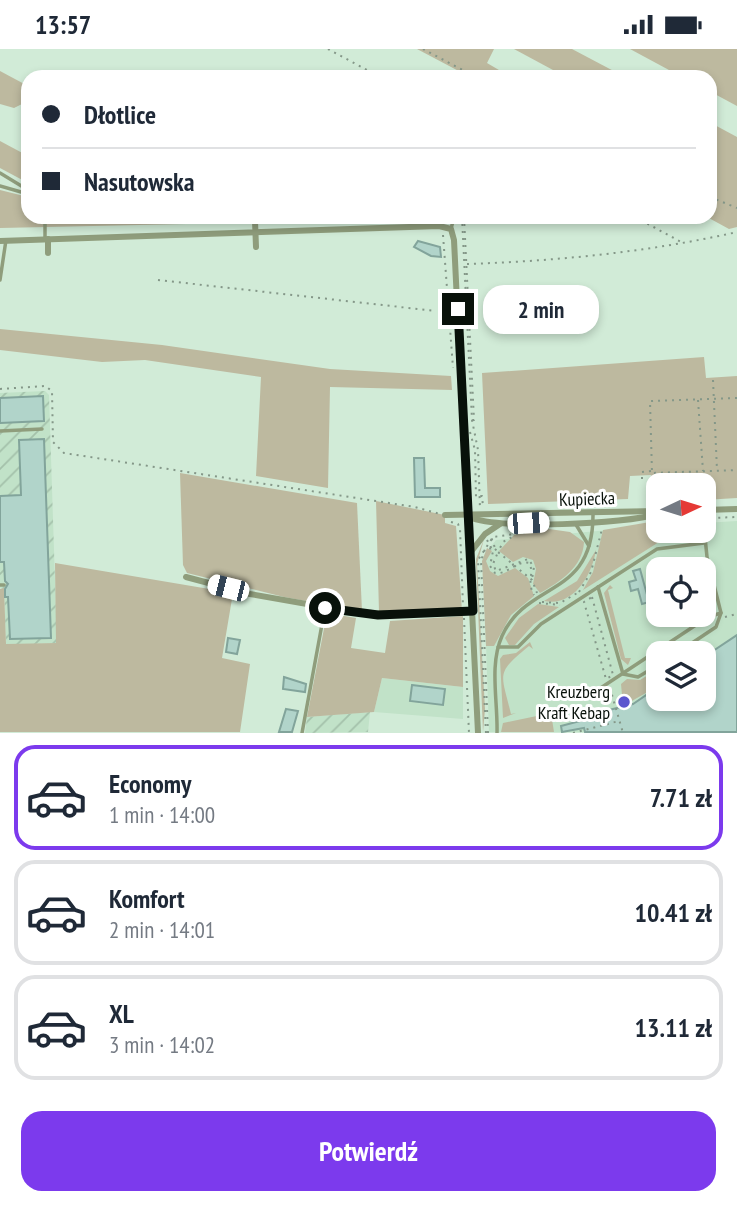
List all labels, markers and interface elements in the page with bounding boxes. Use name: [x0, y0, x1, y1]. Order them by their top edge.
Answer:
text: 13:57: [35, 8, 91, 41]
text: Dłotlice: [84, 98, 156, 131]
text: Nasutowska: [84, 165, 194, 198]
callout: 2 min: [482, 285, 598, 333]
route end: [442, 293, 474, 325]
text: 2 min: [518, 295, 564, 324]
north arrow: [646, 473, 716, 543]
map controls: [646, 473, 716, 711]
street label: Kupiecka: [559, 486, 615, 511]
car: [507, 511, 550, 535]
button: locate: [646, 557, 716, 627]
car: [206, 573, 251, 603]
route start: [309, 592, 341, 624]
button: layers: [646, 641, 716, 711]
place label: Kreuzberg Kraft Kebap: [538, 680, 610, 724]
marker: Kreuzberg Kraft Kebap: [616, 694, 632, 710]
icon: car: [25, 766, 88, 829]
text: Economy: [109, 767, 191, 800]
text: 7.71 zł: [650, 781, 712, 814]
text: 1 min · 14:00: [109, 800, 215, 829]
icon: car: [25, 881, 88, 944]
text: Komfort: [109, 882, 185, 915]
text: 10.41 zł: [635, 896, 712, 929]
text: 2 min · 14:01: [109, 915, 215, 944]
icon: car: [25, 996, 88, 1059]
text: XL: [109, 997, 134, 1030]
text: 13.11 zł: [635, 1011, 712, 1044]
text: 3 min · 14:02: [109, 1030, 215, 1059]
button: Potwierdź: [21, 1111, 716, 1191]

